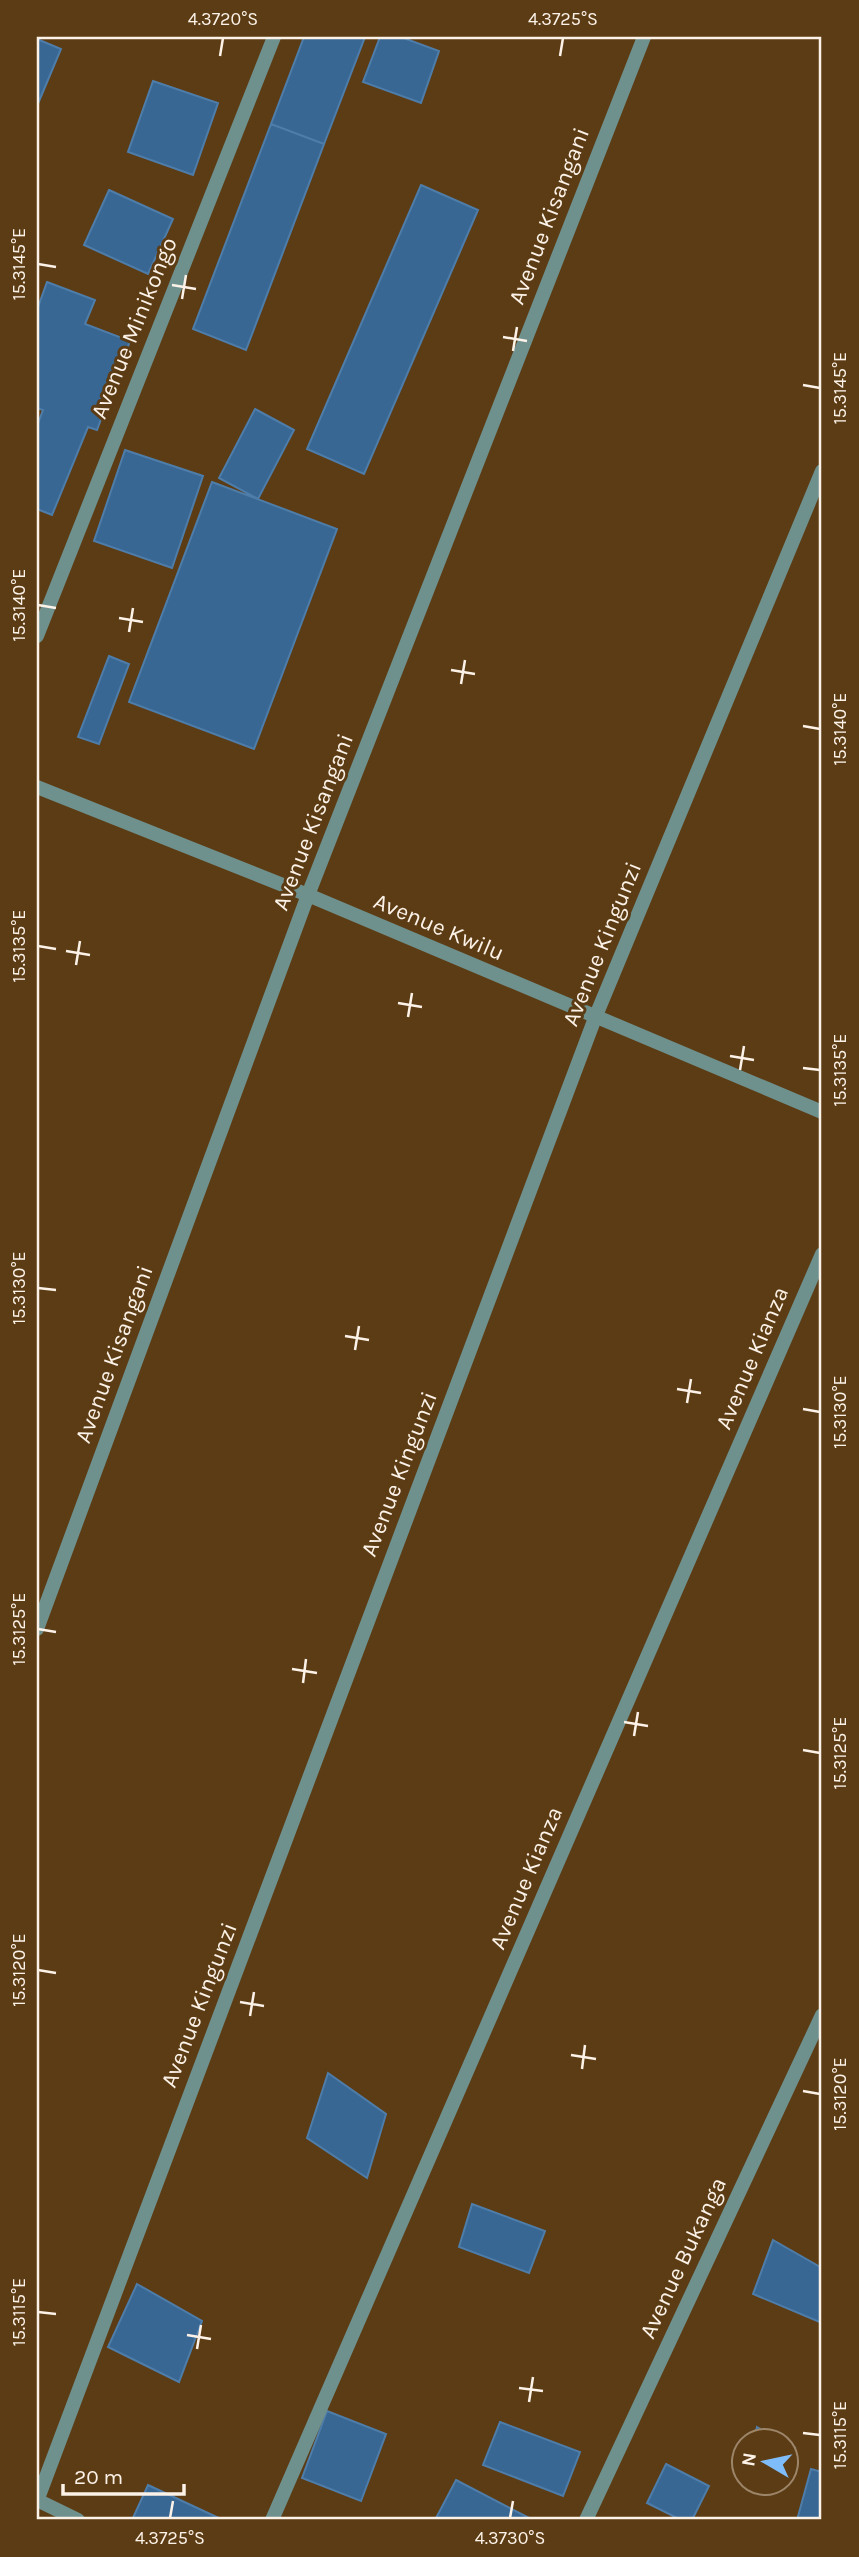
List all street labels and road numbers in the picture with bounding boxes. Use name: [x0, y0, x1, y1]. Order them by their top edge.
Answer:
street label: Avenue Kisangani: [503, 124, 595, 308]
street label: Avenue Minikongo: [85, 233, 183, 423]
street label: Avenue Kisangani: [267, 730, 359, 914]
street label: Avenue Kingunzi: [557, 858, 647, 1030]
street label: Avenue Kwilu: [370, 887, 508, 967]
street label: Avenue Kisangani: [69, 1262, 159, 1446]
street label: Avenue Kianza: [710, 1283, 794, 1433]
street label: Avenue Kingunzi: [355, 1388, 443, 1560]
street label: Avenue Kianza: [484, 1803, 568, 1953]
street label: Avenue Kingunzi: [155, 1919, 243, 2091]
street label: Avenue Bukanga: [634, 2173, 732, 2343]

